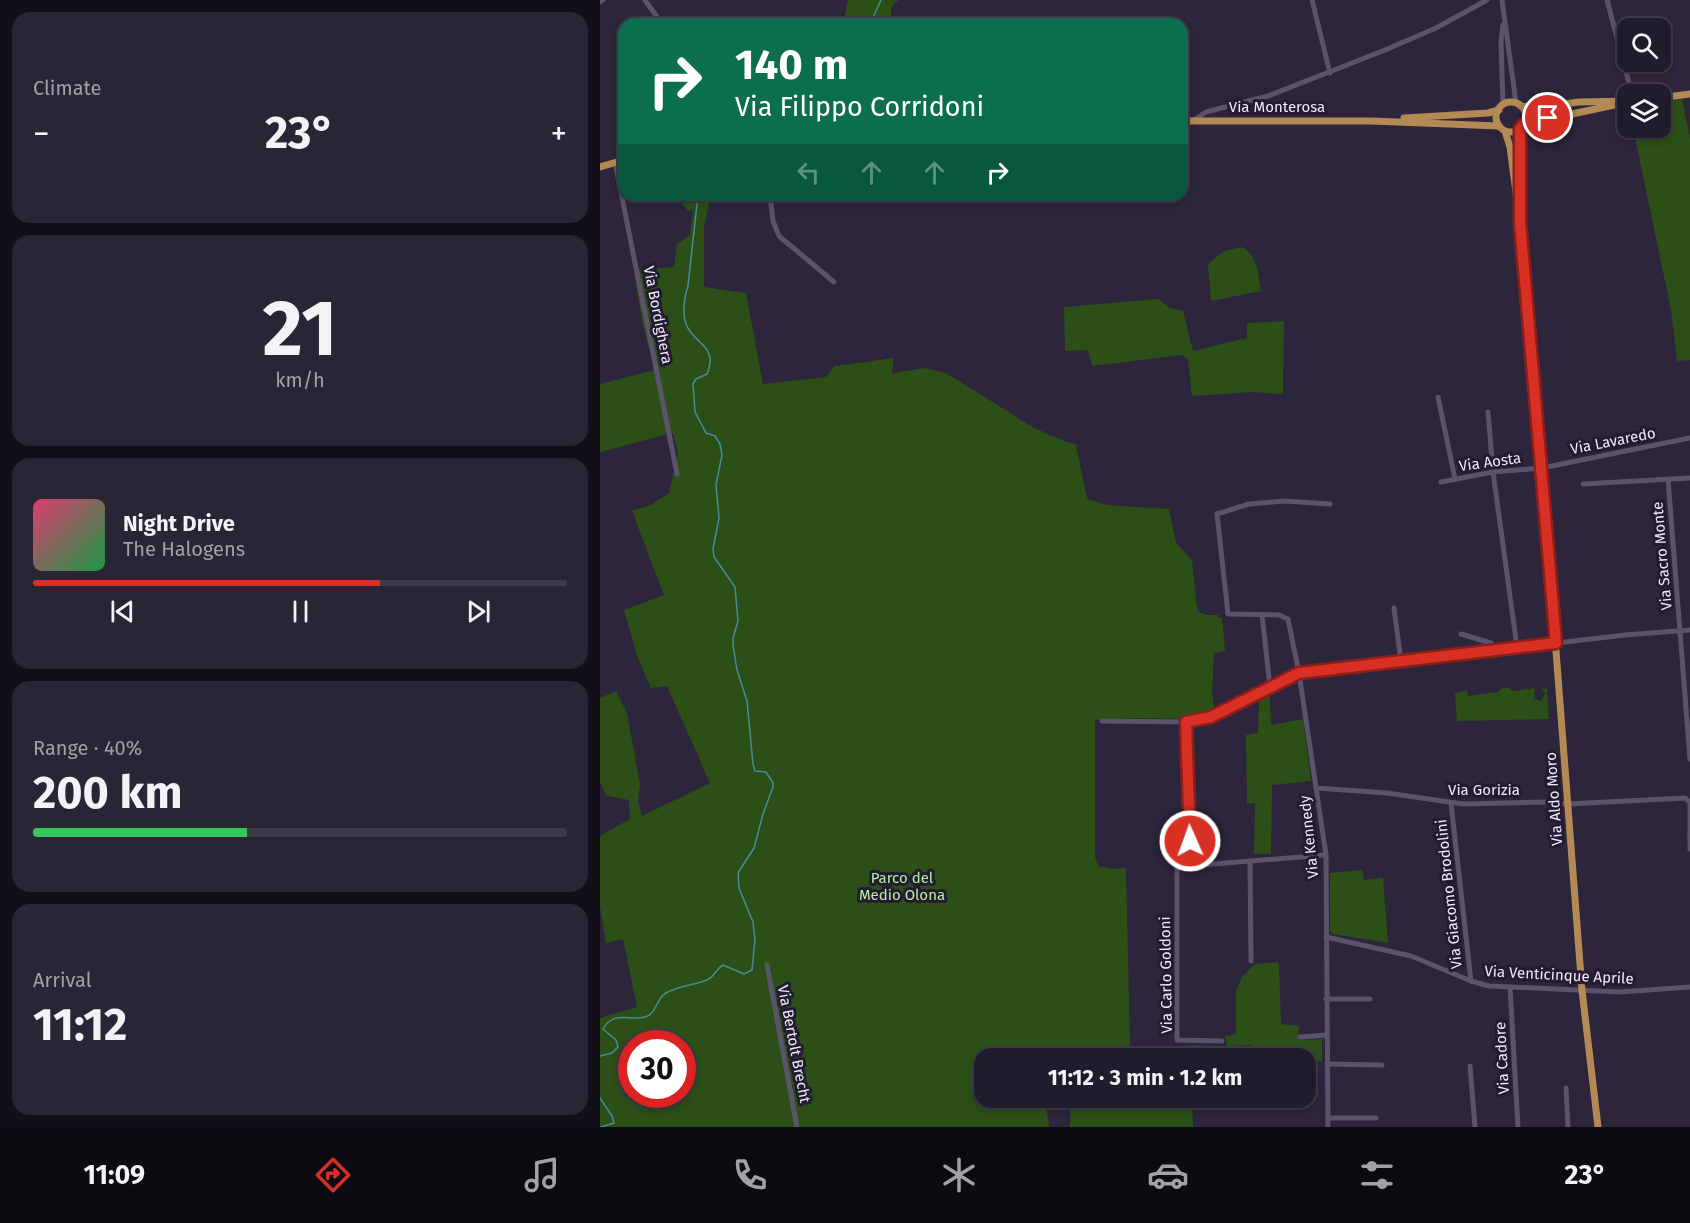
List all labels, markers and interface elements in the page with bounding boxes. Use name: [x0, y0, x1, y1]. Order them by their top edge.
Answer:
map controls: [1617, 18, 1671, 138]
button: search: [1617, 18, 1671, 72]
text: 140 m: [735, 40, 848, 90]
icon: right: [636, 42, 714, 120]
text: Climate: [33, 76, 101, 100]
button: layers: [1617, 84, 1671, 138]
text: Via Filippo Corridoni: [735, 91, 984, 123]
pin: [1522, 92, 1573, 143]
street label: Via Monterosa: [1229, 98, 1325, 116]
icon: arrive: [1531, 101, 1564, 134]
text: 23°: [265, 106, 335, 160]
text: −: [33, 114, 50, 154]
text: +: [551, 114, 567, 154]
icon: left: [792, 156, 825, 189]
icon: ahead: [855, 156, 888, 189]
icon: ahead: [918, 156, 951, 189]
icon: right: [981, 156, 1014, 189]
street label: Via Bordighera: [640, 265, 676, 365]
text: 21: [263, 282, 337, 376]
text: km/h: [275, 368, 325, 392]
street label: Via Lavaredo: [1569, 424, 1657, 458]
street label: Via Aosta: [1458, 449, 1522, 475]
street label: Via Sacro Monte: [1648, 501, 1676, 611]
text: Night Drive: [123, 510, 235, 537]
text: The Halogens: [123, 537, 245, 561]
icon: previous: [106, 595, 139, 628]
icon: pause: [284, 595, 317, 628]
icon: next: [462, 595, 495, 628]
text: Range · 40%: [33, 736, 142, 760]
street label: Via Aldo Moro: [1542, 752, 1566, 846]
text: 200 km: [33, 766, 182, 820]
street label: Via Gorizia: [1448, 781, 1520, 799]
street label: Via Kennedy: [1296, 794, 1322, 880]
position arrow: [1158, 809, 1222, 873]
street label: Via Giacomo Brodolini: [1432, 818, 1466, 970]
park label: Parco del Medio Olona: [859, 869, 945, 904]
street label: Via Carlo Goldoni: [1156, 916, 1176, 1034]
street label: Via Venticinque Aprile: [1484, 962, 1634, 988]
text: Arrival: [33, 968, 92, 992]
street label: Via Bertolt Brecht: [774, 984, 814, 1105]
text: 11:12: [33, 998, 127, 1052]
street label: Via Cadore: [1491, 1021, 1513, 1095]
speed limit sign: 30: [618, 1030, 696, 1108]
text: 11:12 · 3 min · 1.2 km: [1048, 1064, 1242, 1091]
icon: directions: [312, 1154, 354, 1196]
icon: music: [521, 1154, 563, 1196]
icon: phone: [729, 1154, 771, 1196]
icon: climate: [938, 1154, 980, 1196]
icon: car: [1147, 1154, 1189, 1196]
icon: filters: [1356, 1154, 1398, 1196]
text: 11:09: [83, 1159, 145, 1191]
text: 23°: [1565, 1159, 1607, 1191]

